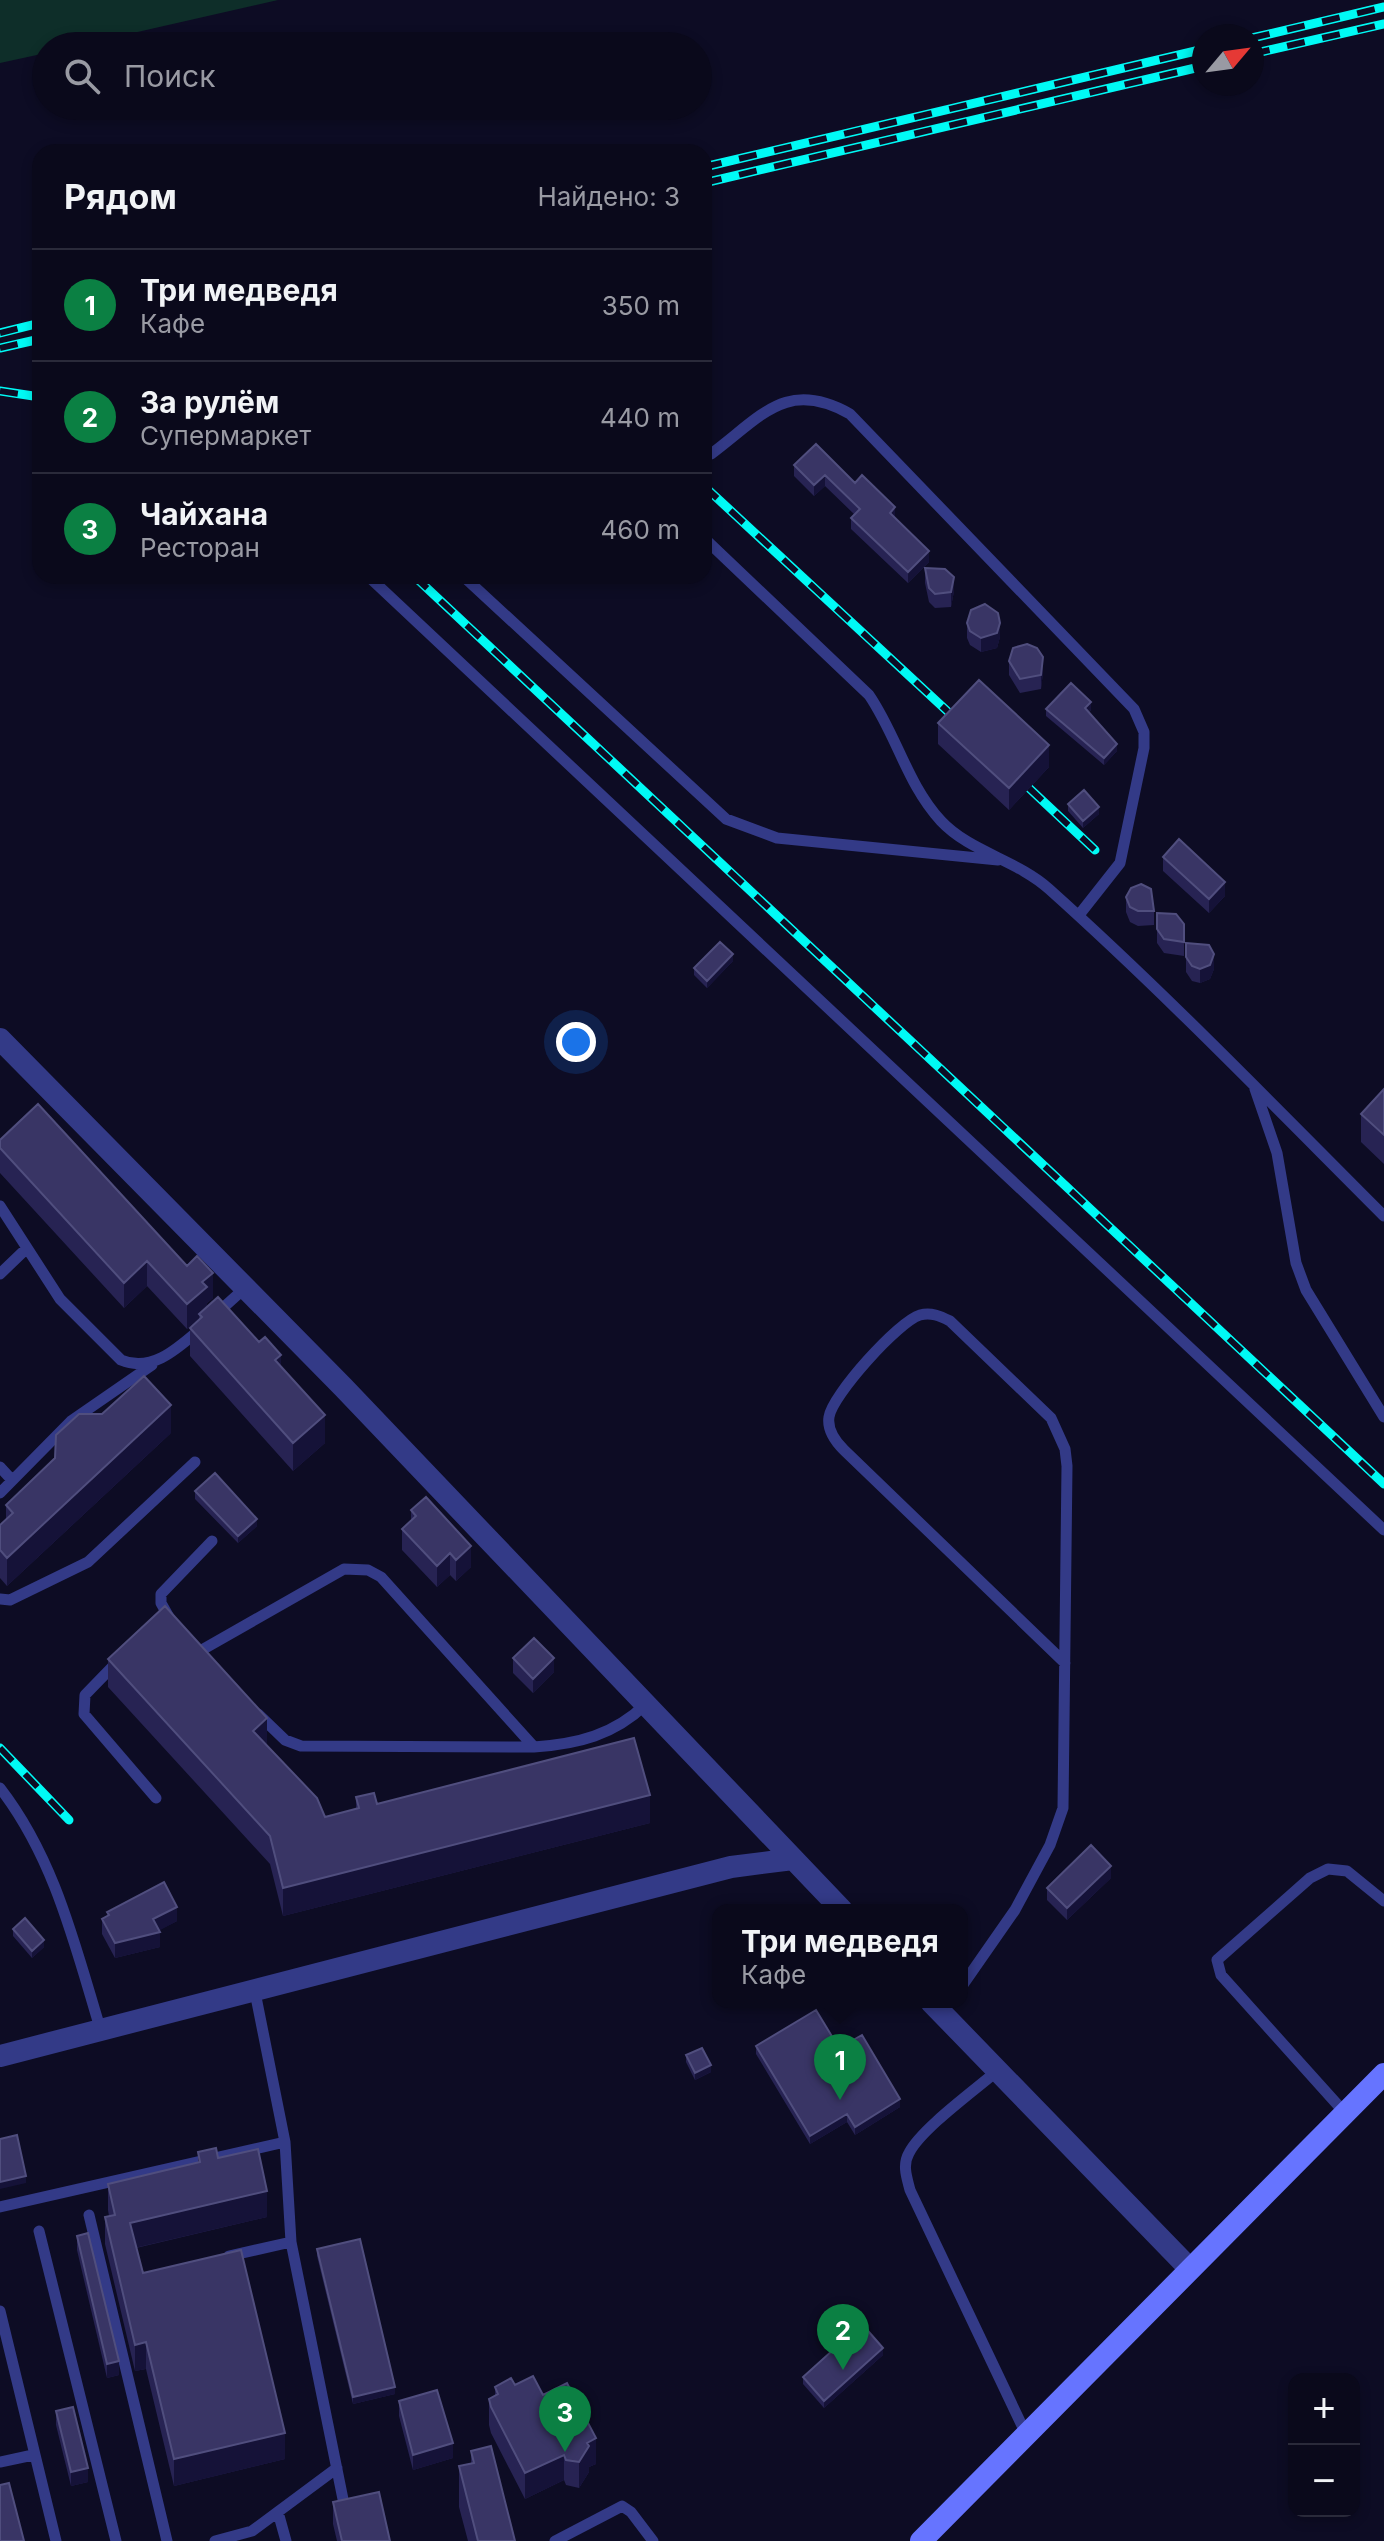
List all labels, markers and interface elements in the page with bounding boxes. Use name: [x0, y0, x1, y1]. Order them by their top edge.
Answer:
north arrow: [1192, 24, 1264, 96]
search box: [32, 32, 712, 120]
icon: search: [60, 54, 104, 98]
text: Поиск: [124, 58, 215, 94]
text: Рядом: [64, 176, 177, 217]
text: Найдено: 3: [537, 181, 680, 212]
text: Три медведя: [140, 272, 338, 308]
text: 1: [84, 290, 96, 321]
text: 350 m: [602, 290, 680, 321]
text: Кафе: [140, 308, 205, 339]
text: За рулём: [140, 384, 279, 420]
text: 2: [82, 402, 98, 433]
text: 440 m: [600, 402, 680, 433]
text: Супермаркет: [140, 420, 311, 451]
text: Чайхана: [140, 496, 268, 532]
text: 3: [82, 514, 98, 545]
text: 460 m: [601, 514, 680, 545]
text: Ресторан: [140, 532, 260, 563]
your location: [556, 1022, 596, 1062]
popup: [712, 1904, 968, 2008]
text: Три медведя: [741, 1923, 939, 1959]
text: Кафе: [741, 1959, 806, 1990]
pin: 1: [814, 2034, 866, 2100]
pin: 2: [817, 2304, 869, 2370]
map controls: [1288, 2373, 1360, 2517]
button: +: [1288, 2373, 1360, 2445]
pin: 3: [539, 2386, 591, 2452]
button: −: [1288, 2445, 1360, 2517]

